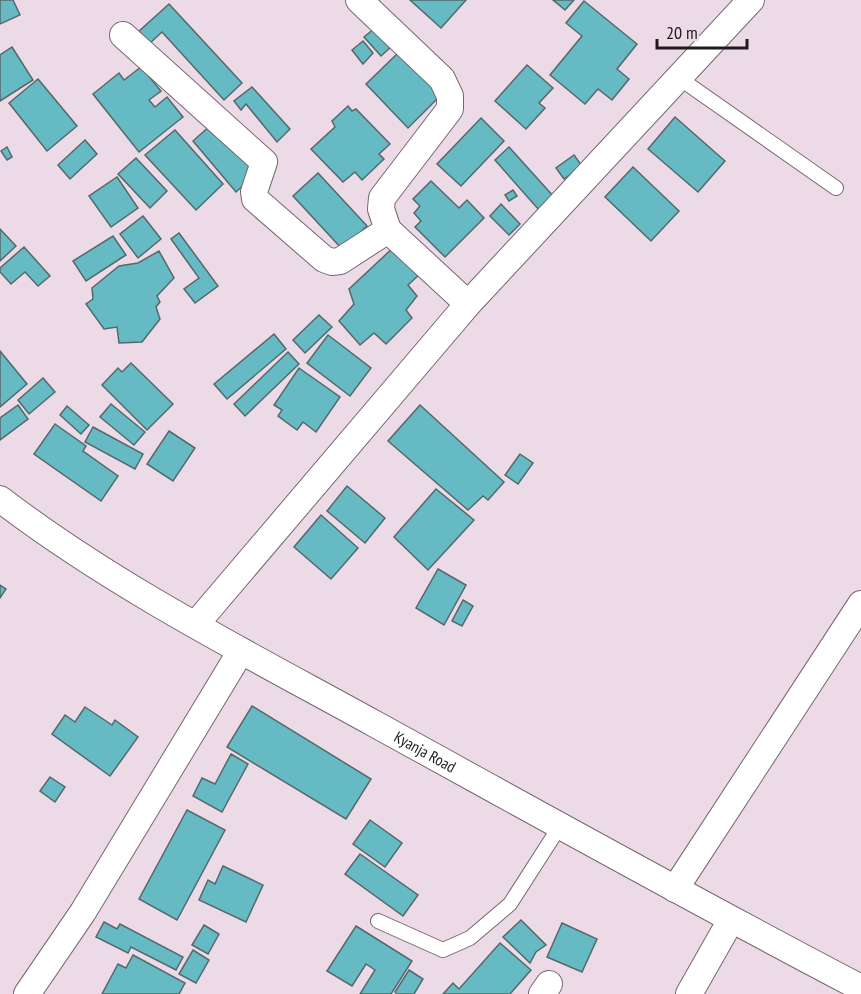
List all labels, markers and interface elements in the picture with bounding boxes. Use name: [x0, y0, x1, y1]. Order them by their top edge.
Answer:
scale bar: [657, 12, 747, 50]
text: 20 m: [666, 21, 698, 44]
street label: Kyanja Road: [391, 727, 460, 777]

